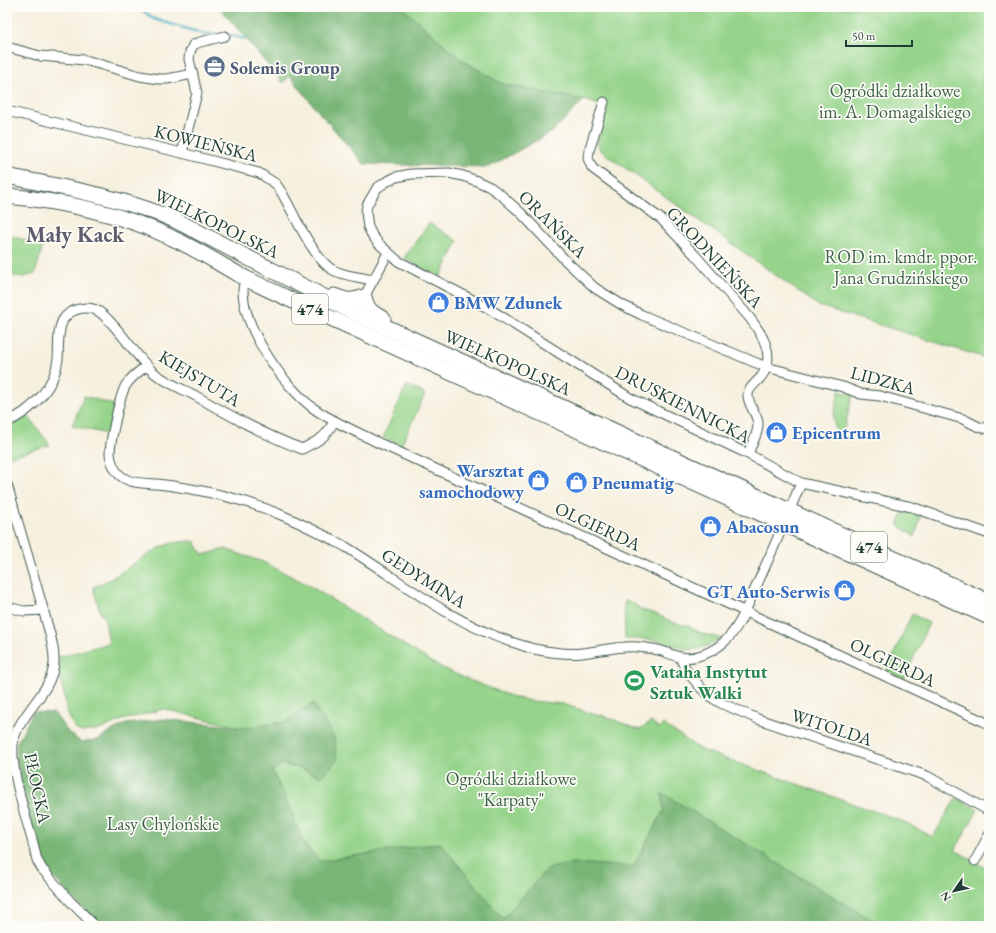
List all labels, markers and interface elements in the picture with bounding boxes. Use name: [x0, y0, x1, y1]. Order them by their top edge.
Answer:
scale bar: [846, 22, 912, 48]
text: 50 m: [852, 28, 876, 44]
office icon: Solemis Group: [202, 54, 228, 80]
place label: Solemis Group: [230, 56, 340, 79]
park label: Ogródki działkowe im. A. Domagalskiego: [819, 79, 971, 123]
street label: KOWIEŃSKA: [152, 119, 260, 167]
street label: WIELKOPOLSKA: [151, 183, 284, 263]
street label: ORAŃSKA: [514, 185, 592, 263]
street label: GRODNIEŃSKA: [662, 201, 768, 313]
district label: Mały Kack: [26, 220, 125, 249]
park label: ROD im. kmdr. ppor. Jana Grudzińskiego: [825, 245, 977, 289]
shop icon: BMW Zdunek: [426, 289, 452, 315]
place label: BMW Zdunek: [454, 291, 564, 314]
road number: 474: [292, 294, 328, 324]
street label: WIELKOPOLSKA: [441, 324, 576, 400]
street label: KIEJSTUTA: [155, 345, 246, 412]
street label: DRUSKIENNICKA: [612, 360, 755, 448]
street label: LIDZKA: [848, 360, 918, 400]
shop icon: Epicentrum: [763, 419, 789, 445]
place label: Epicentrum: [792, 421, 881, 444]
place label: Warsztat samochodowy: [419, 459, 524, 503]
shop icon: Warsztat samochodowy: [526, 467, 552, 493]
shop icon: Pneumatig: [564, 469, 590, 495]
place label: Pneumatig: [592, 471, 675, 494]
street label: OLGIERDA: [551, 496, 645, 556]
shop icon: Abacosun: [697, 513, 723, 539]
place label: Abacosun: [725, 515, 800, 538]
road number: 474: [851, 532, 887, 562]
street label: GEDYMINA: [377, 543, 471, 613]
shop icon: GT Auto-Serwis: [832, 578, 858, 604]
place label: GT Auto-Serwis: [707, 580, 830, 603]
street label: OLGIERDA: [846, 632, 940, 692]
place label: Vataha Instytut Sztuk Walki: [650, 660, 768, 704]
sports icon: Vataha Instytut Sztuk Walki: [622, 668, 648, 694]
street label: WITOLDA: [788, 703, 876, 751]
street label: PŁOCKA: [19, 751, 57, 826]
park label: Ogródki działkowe "Karpaty": [446, 767, 576, 811]
park label: Lasy Chylońskie: [107, 812, 219, 835]
north arrow: [934, 871, 974, 911]
text: N: [937, 889, 954, 904]

